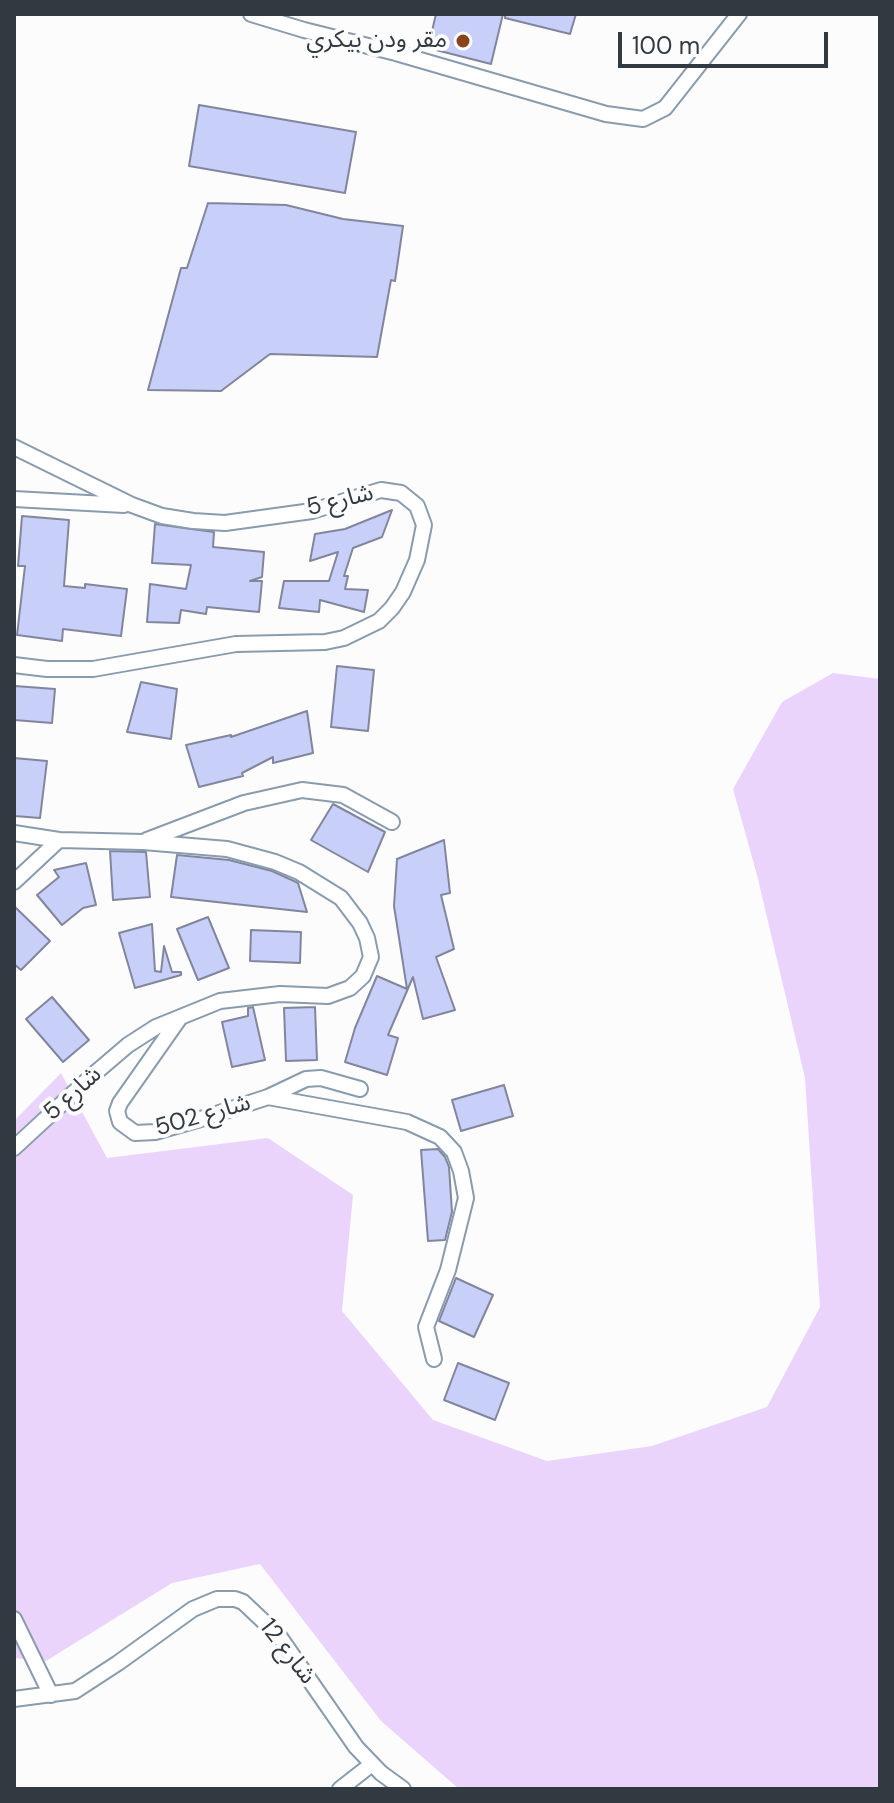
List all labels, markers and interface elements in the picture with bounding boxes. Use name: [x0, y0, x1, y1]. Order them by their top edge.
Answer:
scale bar: [622, 16, 832, 66]
place label: مقر ودن بيكري: [306, 27, 447, 55]
text: 100 m: [632, 30, 700, 61]
marker: مقر ودن بيكري: [454, 32, 472, 50]
street label: شارع 5: [304, 479, 376, 523]
street label: شارع 5: [38, 1061, 108, 1127]
street label: شارع 502: [152, 1089, 254, 1143]
street label: شارع 12: [253, 1614, 321, 1690]

